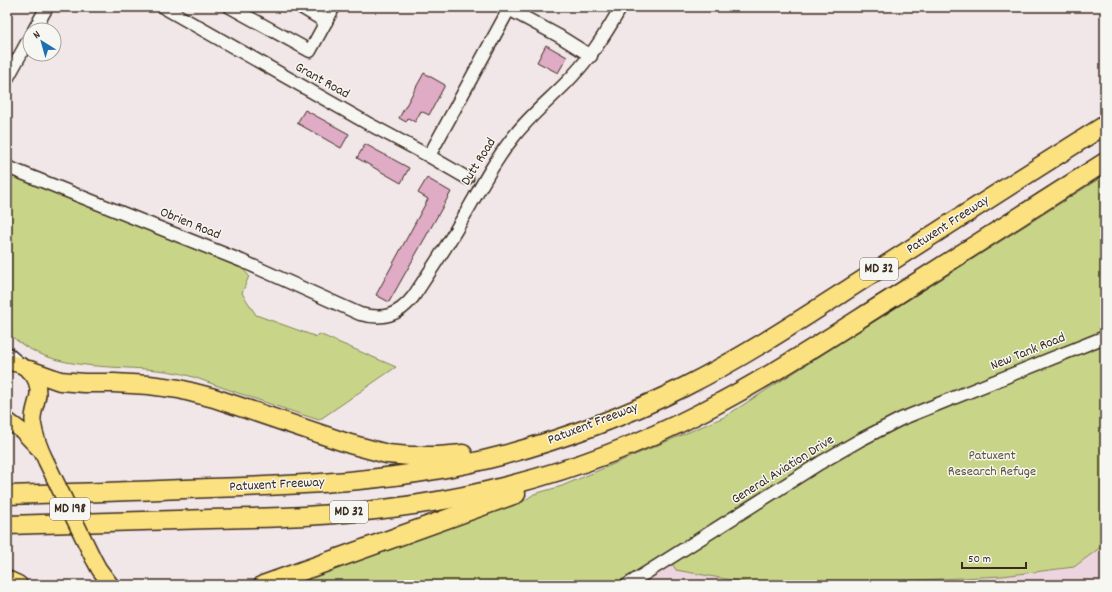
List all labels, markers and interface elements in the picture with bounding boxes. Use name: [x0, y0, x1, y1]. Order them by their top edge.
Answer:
north arrow: [22, 22, 62, 62]
text: N: [30, 27, 45, 44]
street label: Grant Road: [291, 58, 353, 104]
street label: Dutt Road: [456, 134, 502, 190]
street label: Patuxent Freeway: [903, 190, 994, 259]
street label: Obrien Road: [157, 203, 223, 245]
road number: MD 32: [860, 258, 898, 280]
street label: New Tank Road: [988, 328, 1068, 376]
street label: Patuxent Freeway: [545, 397, 641, 450]
street label: General Aviation Drive: [728, 430, 838, 510]
park label: Patuxent Research Refuge: [948, 446, 1036, 482]
street label: Patuxent Freeway: [229, 473, 325, 497]
road number: MD 198: [50, 498, 90, 520]
road number: MD 32: [330, 501, 368, 523]
scale bar: [962, 544, 1026, 570]
text: 50 m: [968, 551, 991, 568]

